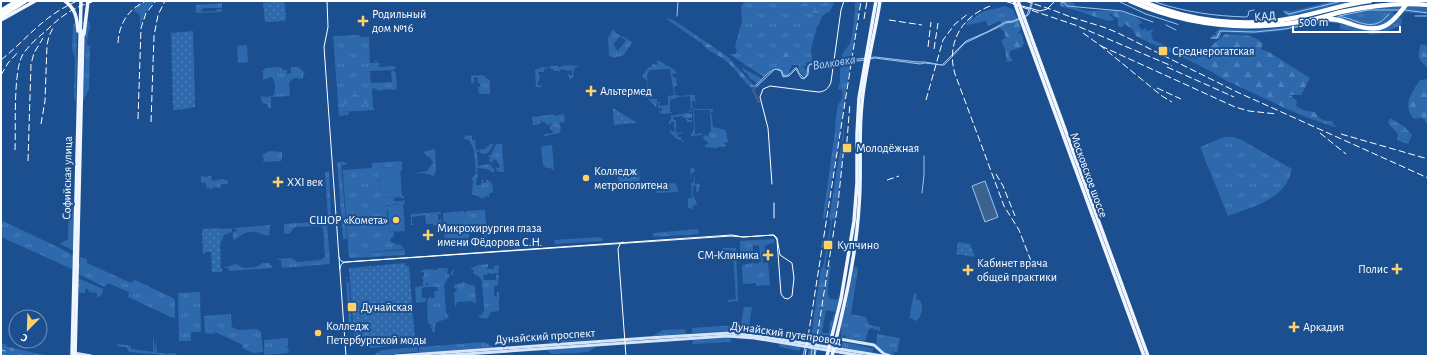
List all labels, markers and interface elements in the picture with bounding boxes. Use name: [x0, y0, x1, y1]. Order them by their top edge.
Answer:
place label: Родильный дом №16: [372, 8, 426, 34]
scale bar: [1293, 8, 1400, 34]
street label: КАД: [1254, 9, 1277, 23]
marker: Родильный дом №16: [357, 15, 369, 27]
text: 500 m: [1299, 16, 1328, 28]
marker: Среднерогатская: [1157, 45, 1169, 57]
place label: Среднерогатская: [1172, 45, 1254, 57]
water label: Волковка: [812, 53, 857, 73]
marker: Альтермед: [585, 85, 597, 97]
place label: Альтермед: [600, 85, 652, 97]
street label: Московское шоссе: [1068, 131, 1110, 219]
street label: Софийская улица: [60, 136, 75, 220]
marker: Молодёжная: [841, 142, 853, 154]
place label: Молодёжная: [856, 142, 919, 154]
place label: Колледж метрополитена: [594, 165, 669, 191]
marker: Колледж метрополитена: [581, 173, 591, 183]
marker: XXI век: [272, 176, 284, 188]
place label: XXI век: [287, 176, 324, 188]
place label: СШОР «Комета»: [309, 214, 388, 226]
marker: СШОР «Комета»: [391, 215, 401, 225]
place label: Микрохирургия глаза имени Фёдорова С.Н.: [437, 222, 542, 248]
marker: Микрохирургия глаза имени Фёдорова С.Н.: [422, 229, 434, 241]
marker: Купчино: [822, 239, 834, 251]
place label: Купчино: [837, 239, 879, 252]
place label: СМ-Клиника: [697, 249, 760, 261]
marker: СМ-Клиника: [762, 249, 774, 261]
place label: Кабинет врача общей практики: [977, 257, 1057, 283]
place label: Полис: [1358, 263, 1388, 275]
marker: Полис: [1391, 263, 1403, 275]
marker: Кабинет врача общей практики: [962, 264, 974, 276]
marker: Дунайская: [346, 301, 358, 313]
place label: Дунайская: [361, 301, 413, 314]
north arrow: [8, 309, 48, 349]
street label: Дунайский путепровод: [730, 319, 842, 348]
place label: Колледж Петербургской моды: [326, 320, 426, 347]
marker: Аркадия: [1288, 321, 1300, 333]
place label: Аркадия: [1303, 321, 1344, 333]
street label: Дунайский проспект: [495, 326, 596, 346]
marker: Колледж Петербургской моды: [313, 328, 323, 338]
text: С: [19, 331, 29, 344]

